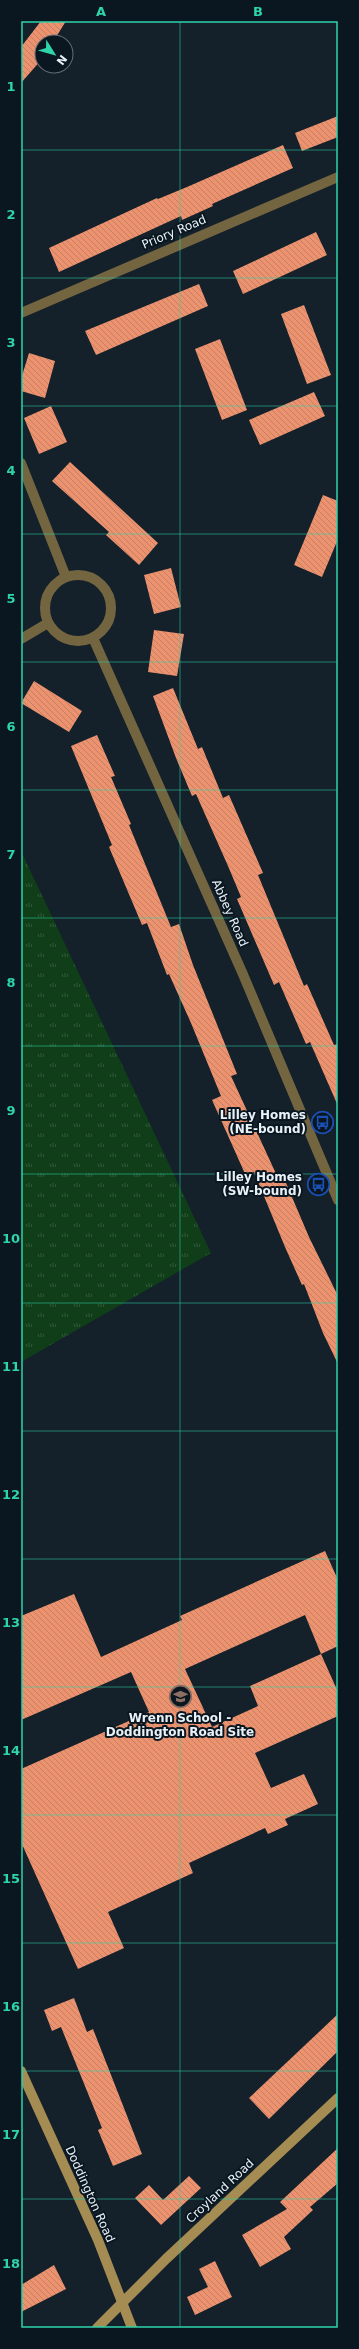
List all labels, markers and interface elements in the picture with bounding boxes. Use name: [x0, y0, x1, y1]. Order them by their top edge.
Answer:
text: A: [96, 4, 106, 19]
text: B: [253, 4, 263, 19]
north arrow: [34, 34, 74, 74]
text: N: [54, 52, 70, 67]
text: 1: [6, 79, 16, 94]
text: 2: [6, 207, 16, 222]
street label: Priory Road: [140, 212, 208, 252]
text: 3: [6, 335, 16, 350]
text: 4: [6, 463, 16, 478]
text: 5: [6, 591, 16, 606]
text: 6: [6, 719, 16, 734]
text: 7: [6, 847, 16, 862]
street label: Abbey Road: [209, 877, 251, 949]
text: 8: [6, 975, 16, 990]
text: 9: [6, 1103, 16, 1118]
place label: Lilley Homes (NE-bound): [220, 1108, 306, 1136]
bus stop icon: Lilley Homes (NE-bound): [309, 1109, 335, 1135]
place label: Lilley Homes (SW-bound): [216, 1170, 302, 1198]
bus stop icon: Lilley Homes (SW-bound): [305, 1171, 331, 1197]
text: 10: [2, 1231, 20, 1246]
text: 11: [2, 1359, 20, 1374]
text: 12: [2, 1487, 20, 1502]
text: 13: [2, 1615, 20, 1630]
school or university icon: Wrenn School - Doddington Road Site: [167, 1684, 193, 1710]
place label: Wrenn School - Doddington Road Site: [106, 1711, 254, 1739]
text: 14: [2, 1743, 20, 1758]
text: 15: [2, 1871, 20, 1886]
text: 16: [2, 1999, 20, 2014]
text: 17: [2, 2127, 20, 2142]
street label: Doddington Road: [62, 2144, 118, 2244]
street label: Croyland Road: [183, 2156, 257, 2226]
text: 18: [2, 2256, 20, 2271]

